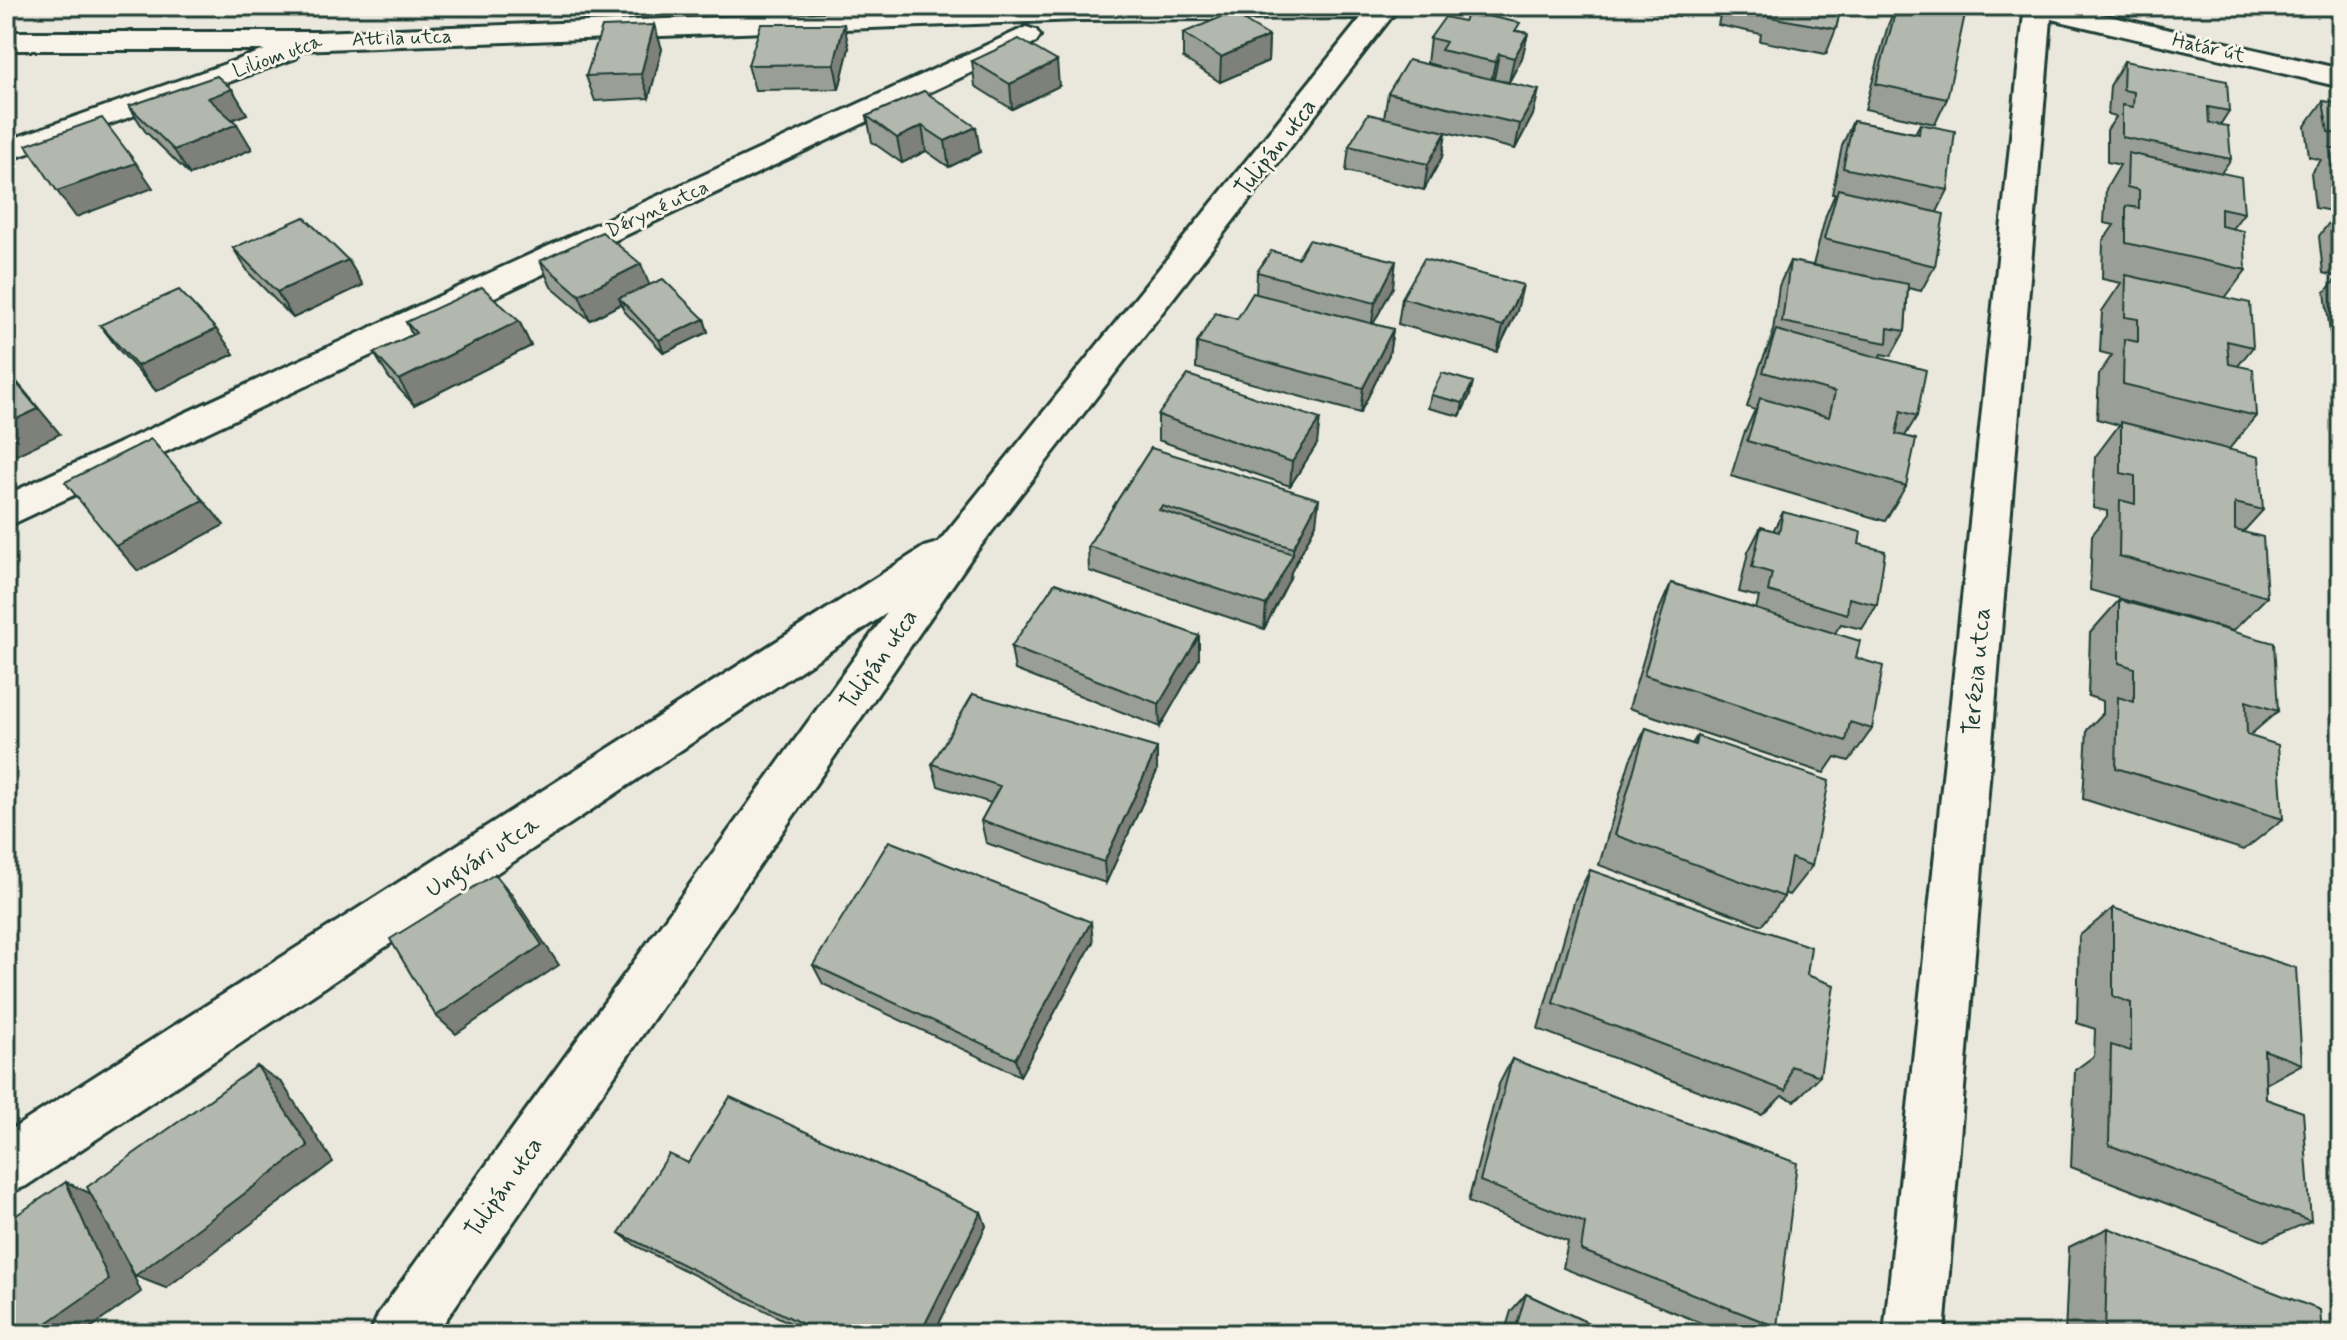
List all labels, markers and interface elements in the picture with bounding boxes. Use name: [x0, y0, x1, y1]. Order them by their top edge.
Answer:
street label: Attila utca: [351, 23, 453, 54]
street label: Határ út: [2170, 27, 2248, 70]
street label: Liliom utca: [229, 28, 327, 85]
street label: Tulipán utca: [1228, 93, 1324, 203]
street label: Déryné utca: [602, 174, 713, 245]
street label: Tulipán utca: [833, 603, 925, 716]
street label: Terézia utca: [1956, 606, 1999, 736]
street label: Ungvári utca: [420, 809, 548, 908]
street label: Tulipán utca: [458, 1131, 550, 1244]

